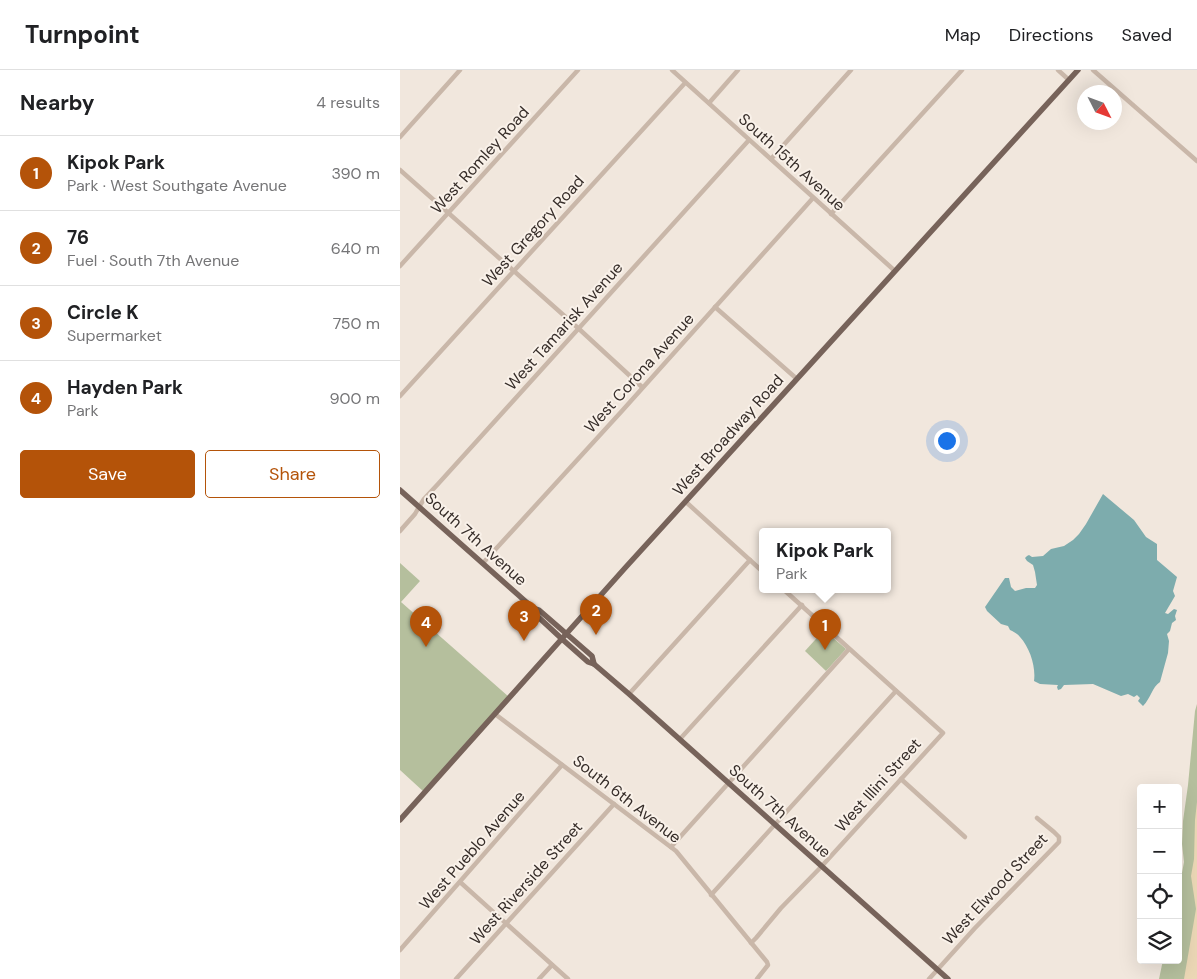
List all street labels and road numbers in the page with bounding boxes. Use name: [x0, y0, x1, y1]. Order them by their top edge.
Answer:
street label: West Romley Road: [426, 102, 534, 218]
street label: South 15th Avenue: [734, 109, 850, 215]
street label: West Gregory Road: [477, 171, 589, 291]
street label: West Tamarisk Avenue: [501, 257, 627, 395]
street label: West Corona Avenue: [579, 309, 699, 437]
street label: West Broadway Road: [668, 370, 788, 500]
street label: South 7th Avenue: [421, 488, 531, 590]
street label: West Illini Street: [830, 734, 926, 836]
street label: South 6th Avenue: [569, 750, 685, 848]
street label: South 7th Avenue: [725, 760, 835, 862]
street label: West Pueblo Avenue: [414, 786, 530, 914]
street label: West Riverside Street: [465, 817, 587, 949]
street label: West Elwood Street: [938, 829, 1052, 949]

